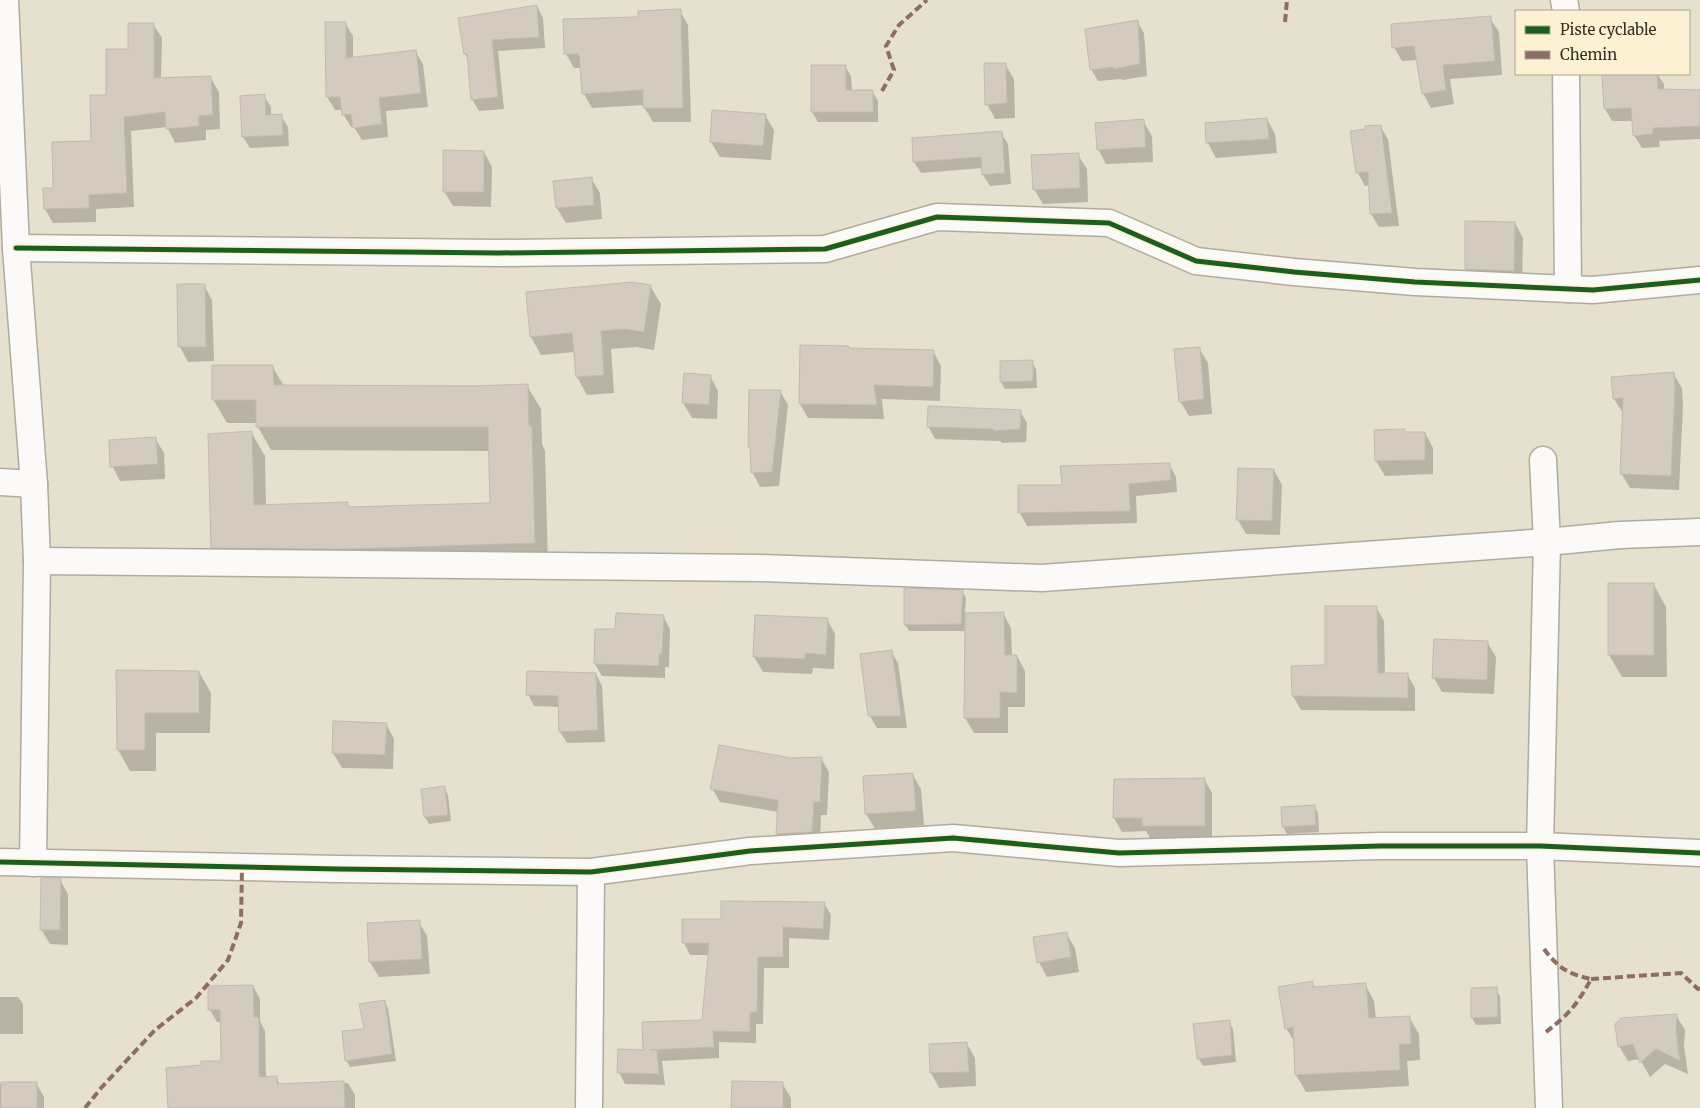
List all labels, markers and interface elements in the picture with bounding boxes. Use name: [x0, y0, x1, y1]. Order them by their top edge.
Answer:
legend: [1515, 10, 1690, 75]
text: Piste cyclable: [1560, 20, 1657, 39]
text: Chemin: [1560, 45, 1617, 64]

